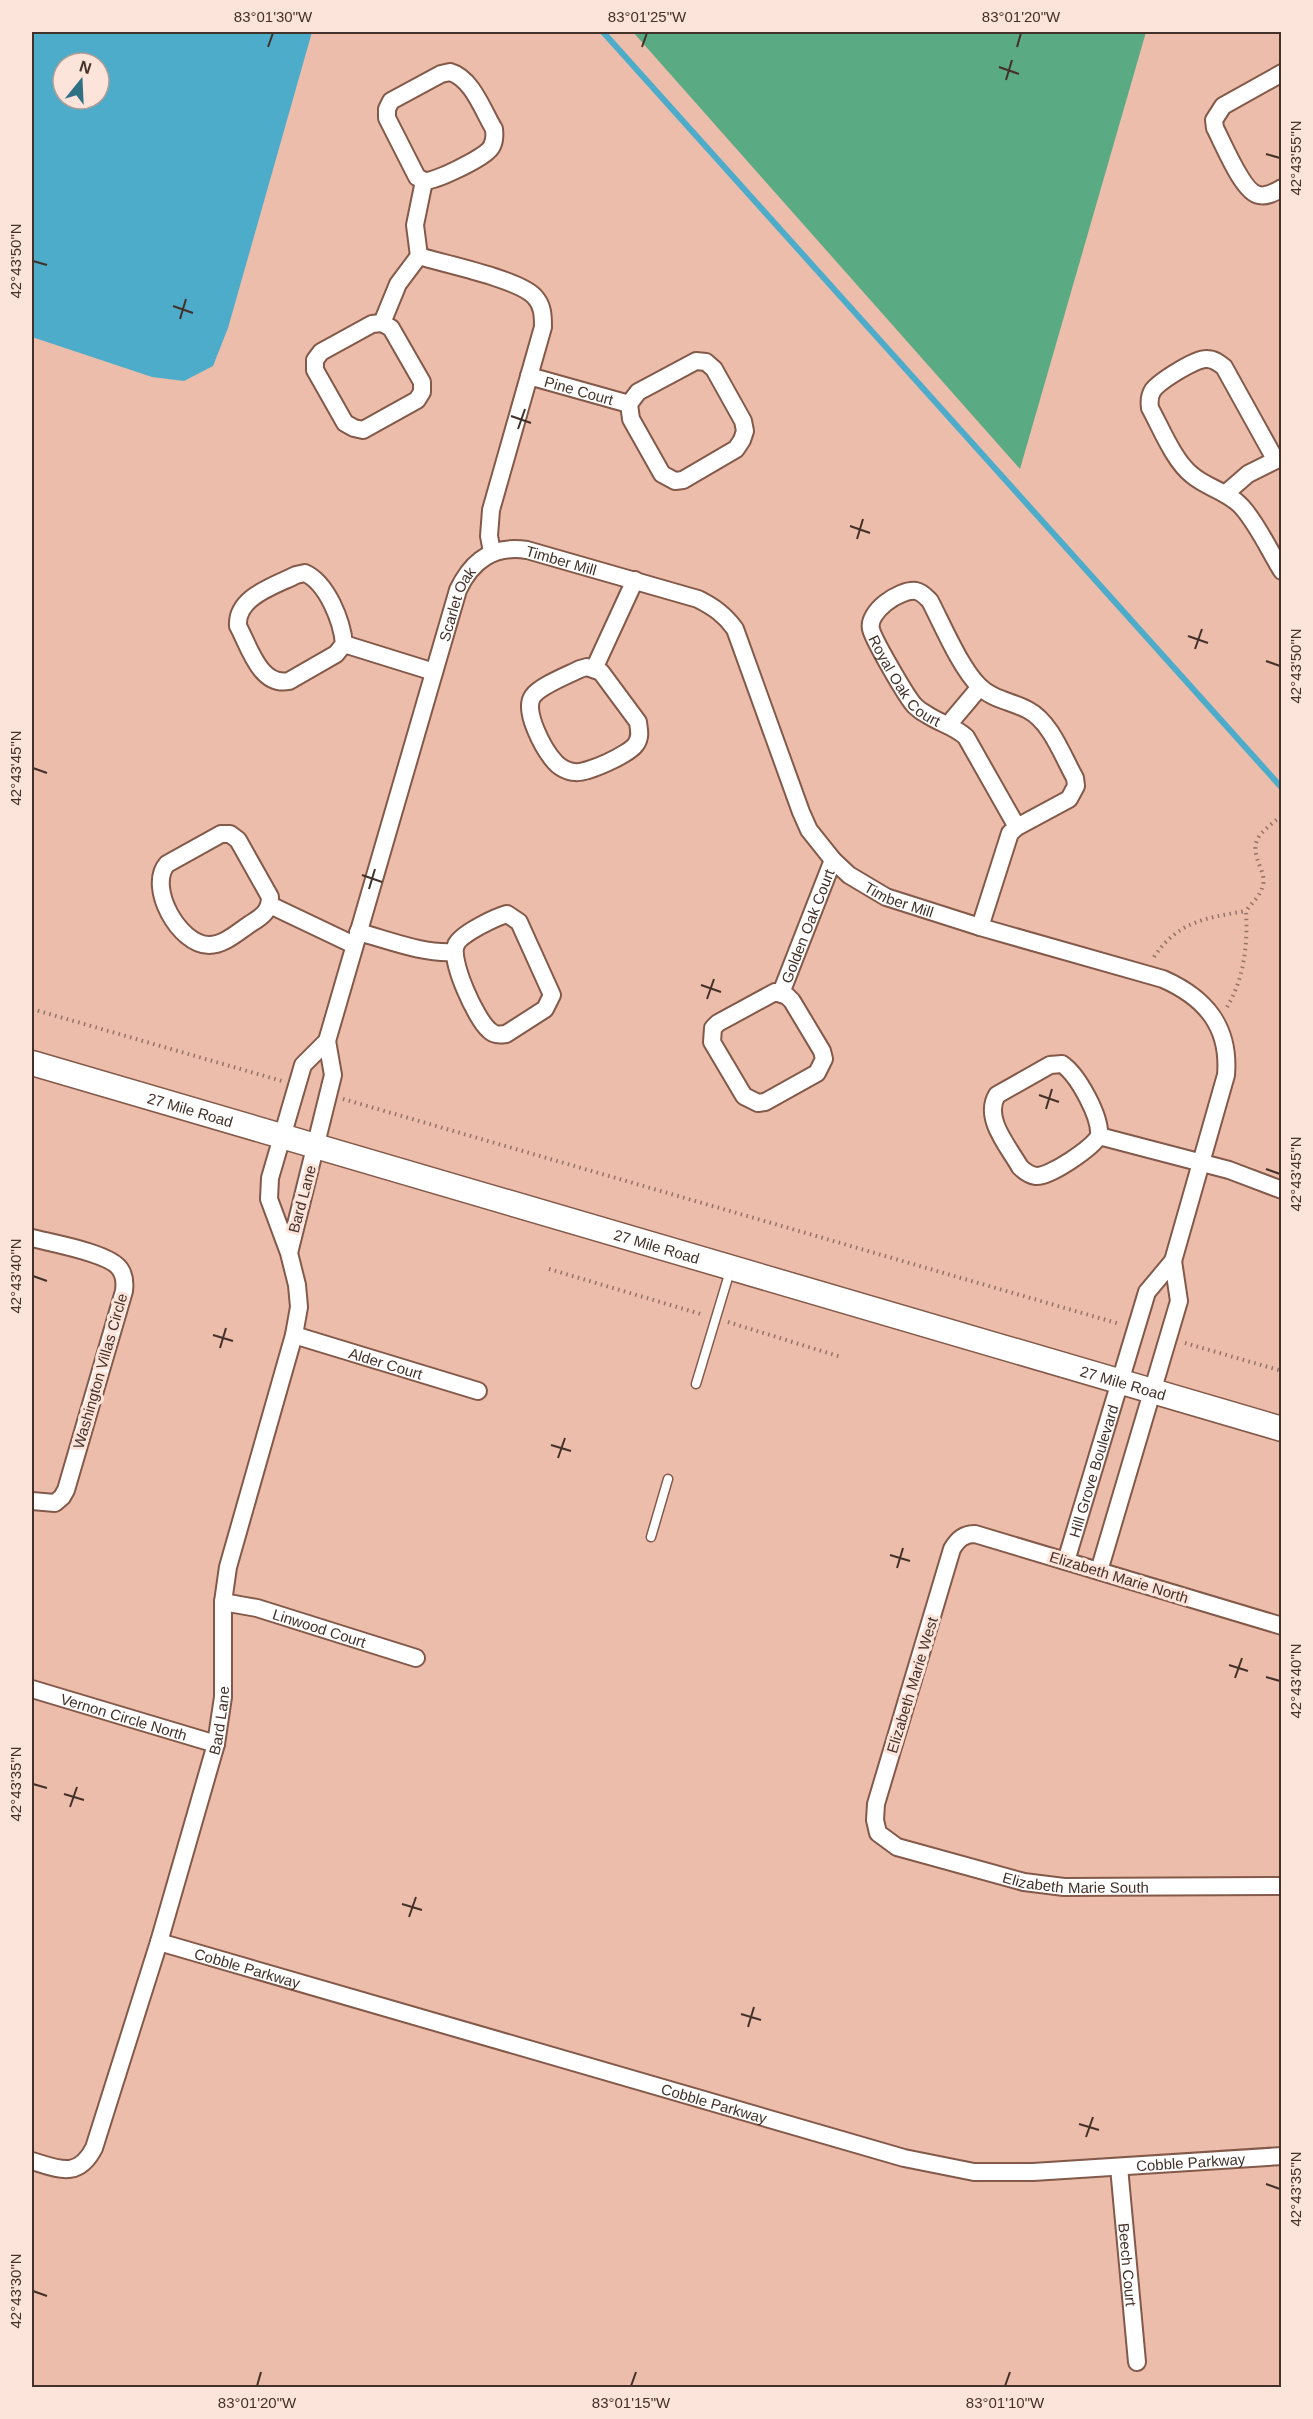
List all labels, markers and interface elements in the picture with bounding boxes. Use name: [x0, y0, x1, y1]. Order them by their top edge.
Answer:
text: 83°01'30"W: [234, 8, 313, 25]
text: 83°01'25"W: [608, 8, 687, 25]
text: 83°01'20"W: [982, 8, 1061, 25]
north arrow: [51, 51, 111, 111]
text: N: [77, 57, 94, 77]
text: 42°43'55"N: [1287, 120, 1304, 196]
text: 42°43'50"N: [7, 223, 24, 299]
street label: Pine Court: [543, 372, 616, 408]
street label: Timber Mill: [524, 542, 599, 578]
street label: Scarlet Oak: [435, 563, 479, 643]
text: 42°43'50"N: [1287, 628, 1304, 704]
street label: Royal Oak Court: [866, 632, 944, 730]
text: 42°43'45"N: [7, 730, 24, 806]
street label: Golden Oak Court: [777, 866, 837, 985]
street label: Timber Mill: [862, 878, 936, 920]
street label: 27 Mile Road: [146, 1089, 235, 1130]
text: 42°43'45"N: [1287, 1136, 1304, 1212]
street label: Bard Lane: [285, 1163, 319, 1235]
street label: 27 Mile Road: [612, 1225, 702, 1267]
text: 42°43'40"N: [7, 1238, 24, 1314]
street label: Washington Villas Circle: [70, 1291, 130, 1451]
street label: Alder Court: [347, 1344, 425, 1382]
street label: 27 Mile Road: [1078, 1362, 1168, 1403]
street label: Hill Grove Boulevard: [1065, 1403, 1121, 1539]
street label: Elizabeth Marie North: [1048, 1548, 1190, 1606]
street label: Linwood Court: [271, 1605, 369, 1651]
street label: Elizabeth Marie West: [883, 1614, 941, 1755]
text: 42°43'40"N: [1287, 1643, 1304, 1719]
street label: Bard Lane: [205, 1686, 232, 1757]
street label: Vernon Circle North: [59, 1690, 189, 1743]
text: 42°43'35"N: [7, 1746, 24, 1822]
street label: Elizabeth Marie South: [1001, 1868, 1149, 1896]
street label: Cobble Parkway: [193, 1944, 303, 1991]
street label: Cobble Parkway: [659, 2080, 769, 2126]
street label: Cobble Parkway: [1136, 2150, 1246, 2174]
text: 42°43'35"N: [1287, 2151, 1304, 2227]
street label: Beech Court: [1116, 2222, 1140, 2308]
text: 42°43'30"N: [7, 2253, 24, 2329]
text: 83°01'20"W: [218, 2394, 297, 2411]
text: 83°01'15"W: [592, 2394, 671, 2411]
text: 83°01'10"W: [966, 2394, 1045, 2411]

